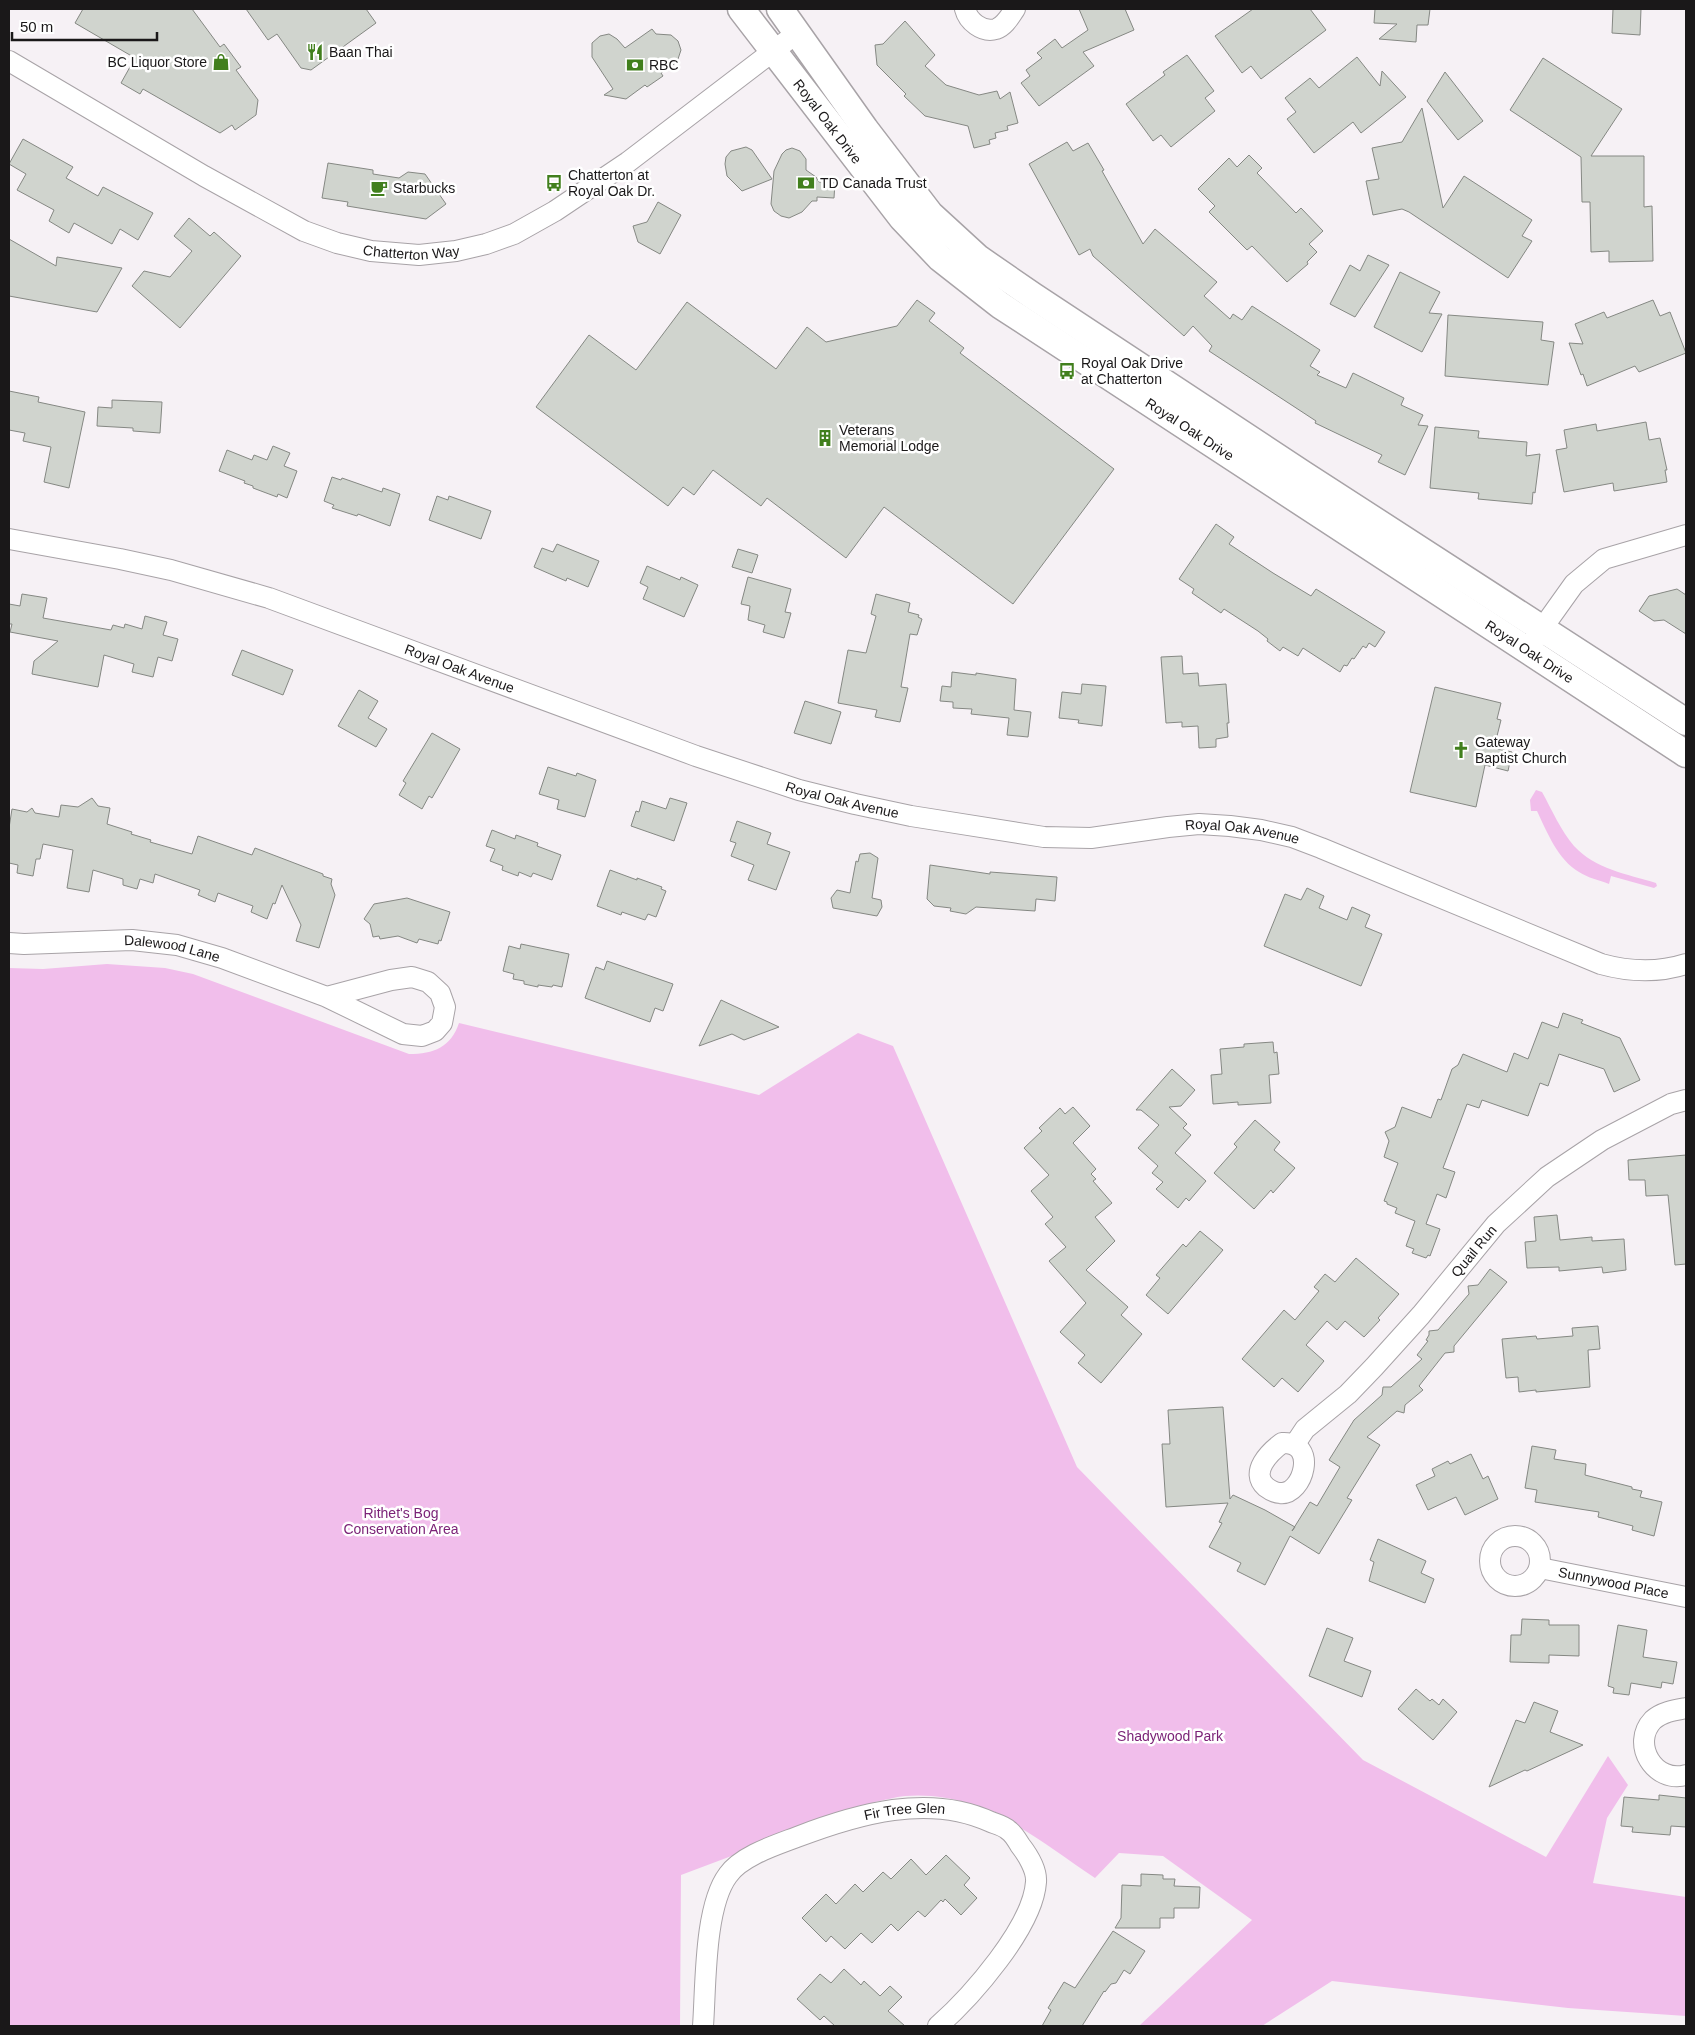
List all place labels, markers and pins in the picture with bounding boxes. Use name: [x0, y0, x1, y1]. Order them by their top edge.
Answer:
restaurant icon: Baan Thai: [305, 42, 325, 62]
place label: Baan Thai: [329, 44, 393, 60]
shop icon: BC Liquor Store: [211, 52, 231, 72]
place label: BC Liquor Store: [107, 54, 207, 70]
bank icon: RBC: [625, 55, 645, 75]
place label: RBC: [649, 57, 679, 73]
place label: Chatterton at Royal Oak Dr.: [568, 167, 655, 199]
bus stop icon: Chatterton at Royal Oak Dr.: [544, 173, 564, 193]
bank icon: TD Canada Trust: [796, 173, 816, 193]
place label: TD Canada Trust: [820, 175, 927, 191]
cafe icon: Starbucks: [369, 178, 389, 198]
place label: Starbucks: [393, 180, 455, 196]
place label: Royal Oak Drive at Chatterton: [1081, 355, 1183, 387]
bus stop icon: Royal Oak Drive at Chatterton: [1057, 361, 1077, 381]
place label: Veterans Memorial Lodge: [839, 422, 940, 454]
building icon: Veterans Memorial Lodge: [815, 428, 835, 448]
place label: Gateway Baptist Church: [1475, 734, 1567, 766]
church icon: Gateway Baptist Church: [1451, 740, 1471, 760]

